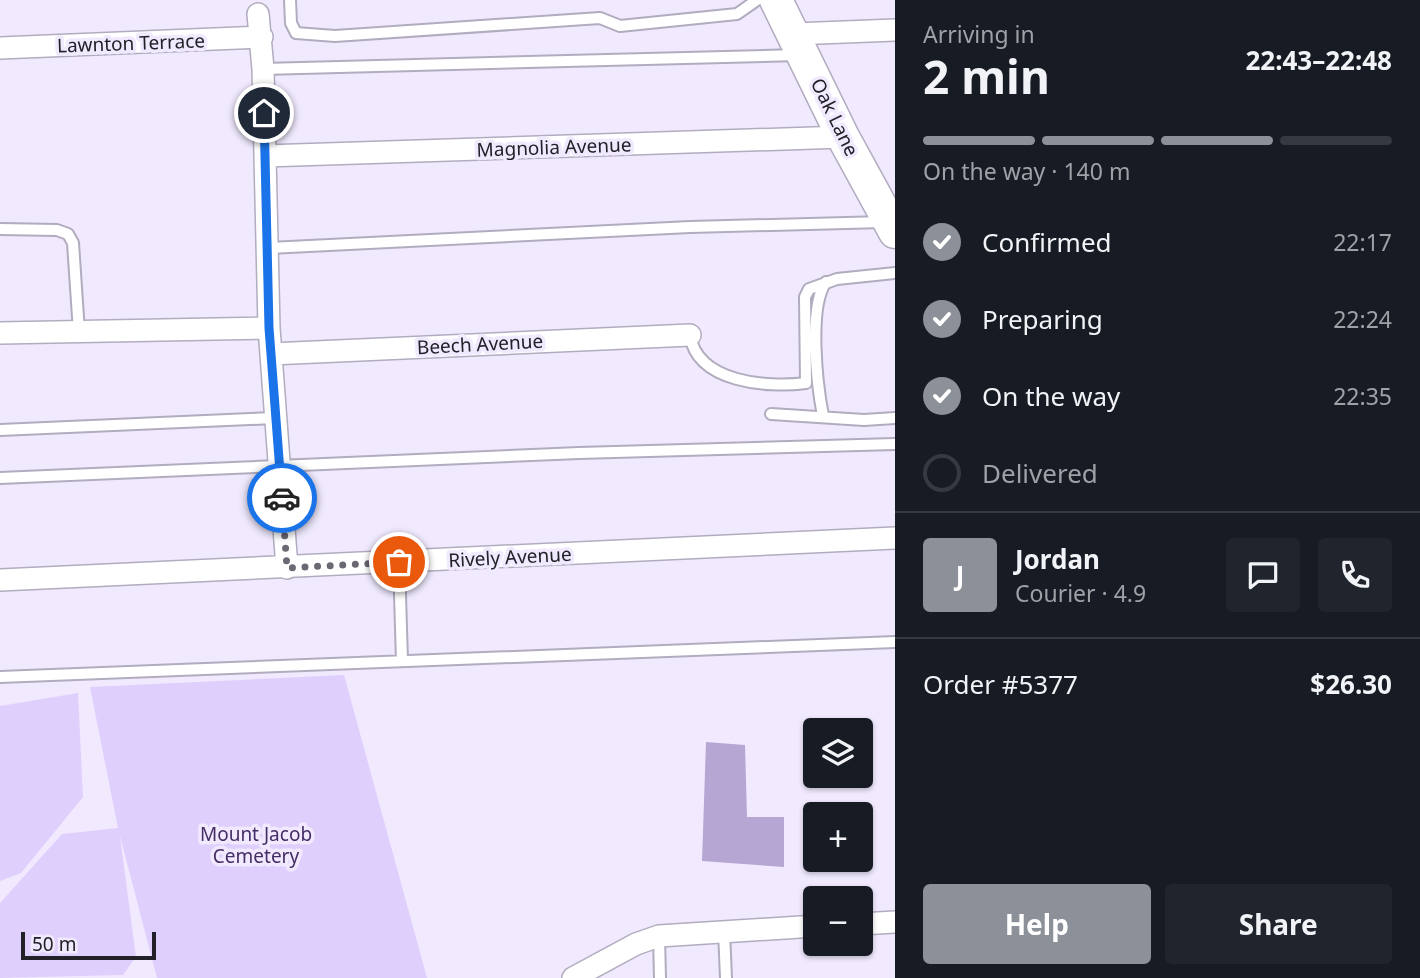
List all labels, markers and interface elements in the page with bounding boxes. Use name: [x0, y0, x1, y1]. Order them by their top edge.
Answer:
text: Arriving in: [923, 18, 1035, 50]
street label: Lawnton Terrace: [57, 27, 205, 59]
text: 22:43–22:48: [1245, 42, 1392, 78]
text: 2 min: [923, 45, 1050, 107]
street label: Oak Lane: [805, 74, 865, 160]
pin: [234, 83, 294, 143]
icon: home: [245, 94, 283, 132]
street label: Magnolia Avenue: [476, 131, 632, 163]
text: On the way · 140 m: [923, 155, 1130, 187]
icon: check: [923, 223, 961, 261]
text: Confirmed: [982, 224, 1112, 260]
text: 22:17: [1333, 226, 1392, 258]
icon: check: [923, 300, 961, 338]
text: Preparing: [982, 301, 1103, 337]
text: 22:24: [1333, 303, 1392, 335]
street label: Beech Avenue: [416, 328, 544, 360]
icon: check: [923, 377, 961, 415]
text: On the way: [982, 378, 1120, 414]
text: 22:35: [1333, 380, 1392, 412]
text: Delivered: [982, 455, 1098, 491]
courier: [247, 463, 317, 533]
icon: car: [263, 479, 301, 517]
pin: [369, 532, 429, 592]
button: chat: [1226, 538, 1300, 612]
button: phone: [1318, 538, 1392, 612]
street label: Rively Avenue: [448, 541, 572, 573]
text: Jordan: [1015, 541, 1100, 577]
icon: bag: [380, 543, 418, 581]
text: J: [956, 557, 964, 593]
text: Courier · 4.9: [1015, 577, 1146, 609]
text: Order #5377: [923, 666, 1078, 702]
text: $26.30: [1310, 666, 1392, 702]
map controls: [803, 718, 873, 956]
button: layers: [803, 718, 873, 788]
button: +: [803, 802, 873, 872]
park label: Mount Jacob Cemetery: [200, 821, 312, 869]
button: Help: [923, 884, 1151, 964]
button: Share: [1165, 884, 1392, 964]
button: −: [803, 886, 873, 956]
scale bar: [21, 929, 156, 961]
text: 50 m: [32, 931, 76, 957]

